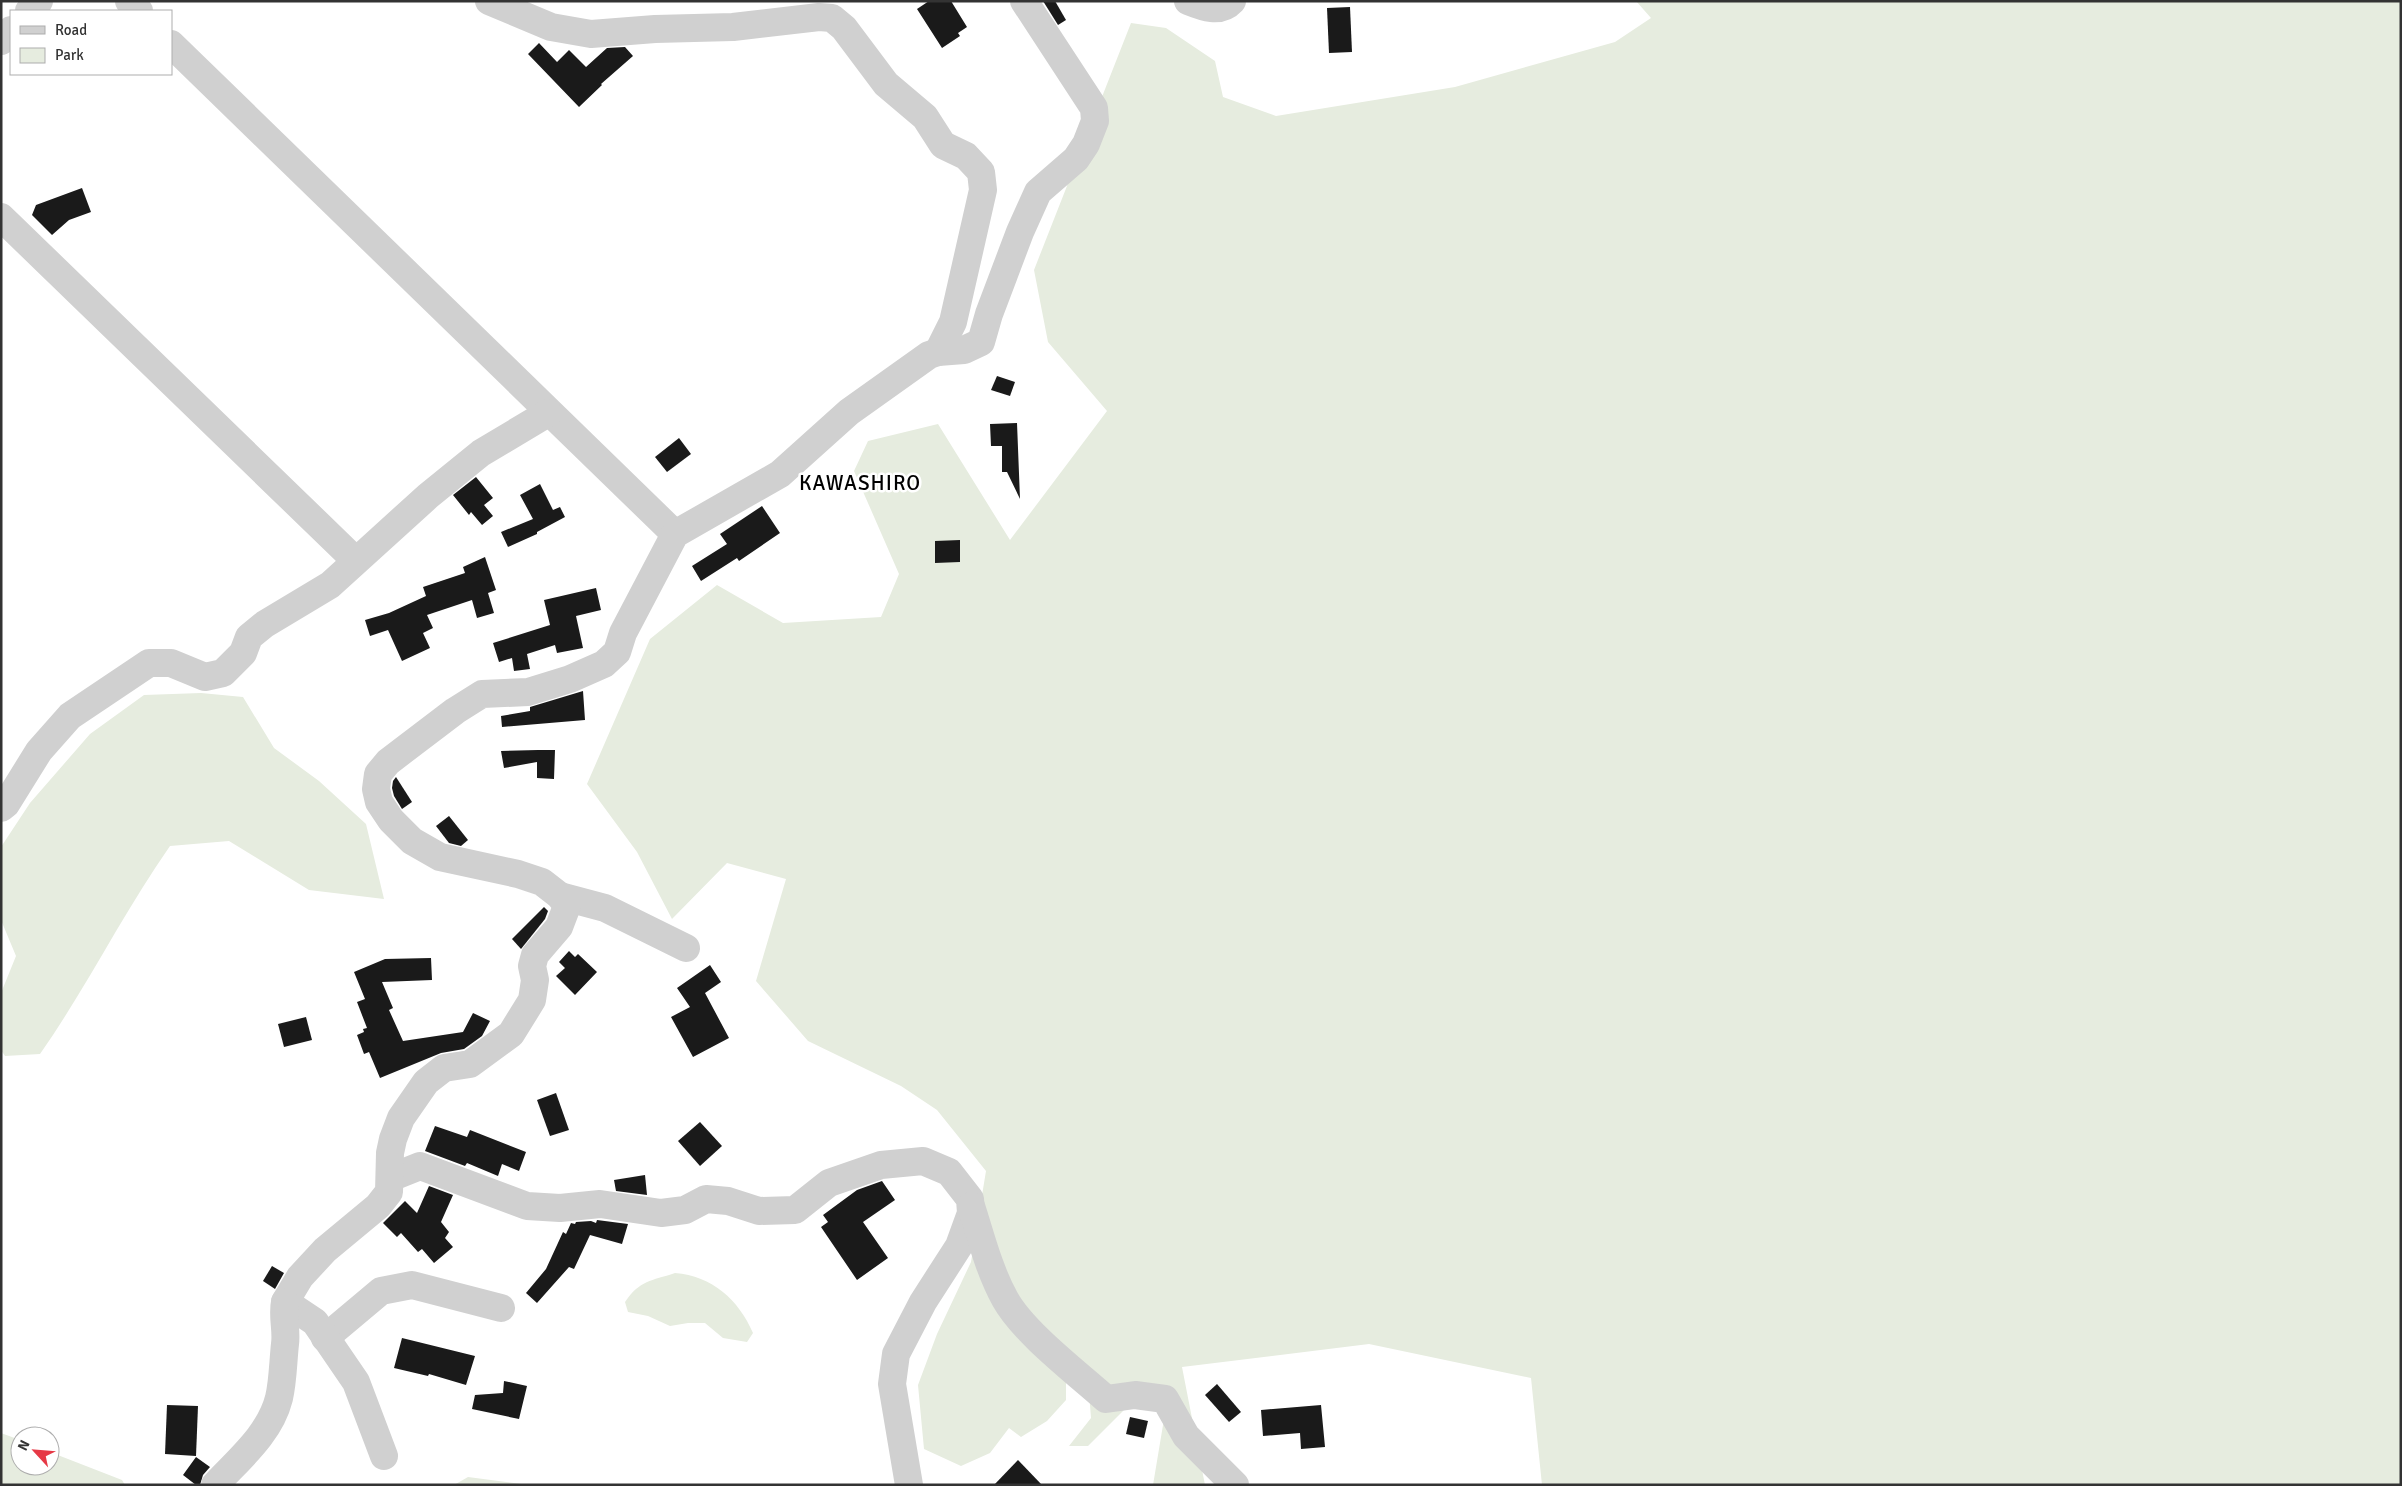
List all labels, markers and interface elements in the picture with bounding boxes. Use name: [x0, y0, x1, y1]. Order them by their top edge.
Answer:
legend: [10, 10, 172, 75]
text: Road: [55, 21, 87, 39]
text: Park: [55, 46, 84, 64]
district label: KAWASHIRO: [799, 470, 921, 496]
north arrow: [10, 1426, 60, 1476]
text: N: [14, 1437, 34, 1454]

